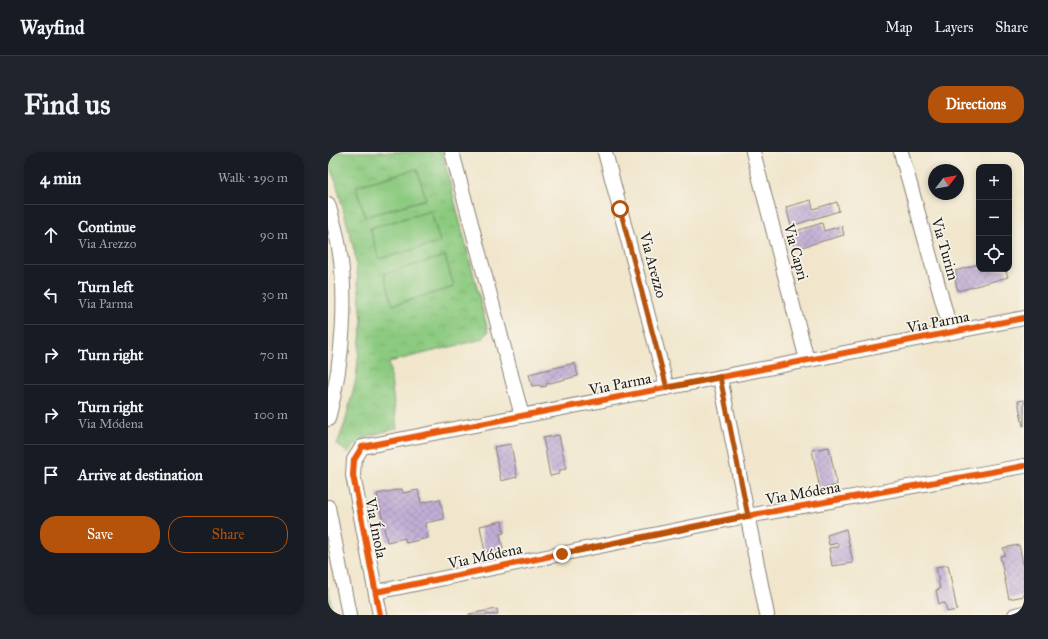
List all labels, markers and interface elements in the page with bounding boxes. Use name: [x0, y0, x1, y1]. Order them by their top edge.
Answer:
text: Wayfind: [20, 16, 85, 39]
text: Map: [885, 19, 913, 36]
text: Layers: [935, 19, 973, 36]
text: Share: [995, 19, 1028, 36]
button: Directions: [928, 86, 1024, 123]
text: Find us: [24, 87, 110, 122]
north arrow: [928, 164, 964, 200]
map controls: [976, 164, 1012, 272]
button: +: [976, 164, 1012, 200]
text: 4 min: [40, 168, 81, 189]
text: Walk · 290 m: [218, 170, 288, 186]
route start: [611, 200, 629, 218]
button: −: [976, 200, 1012, 236]
street label: Via Turim: [927, 215, 963, 283]
text: Continue: [78, 218, 136, 236]
street label: Via Capri: [780, 221, 812, 282]
icon: ahead: [40, 224, 62, 246]
text: 90 m: [260, 227, 288, 243]
street label: Via Arezzo: [635, 229, 671, 300]
text: Via Arezzo: [78, 236, 137, 252]
button: locate: [976, 236, 1012, 272]
text: Turn left: [78, 278, 134, 296]
icon: left: [40, 284, 62, 306]
text: 30 m: [262, 287, 288, 303]
text: Via Parma: [78, 296, 133, 312]
street label: Via Parma: [904, 307, 971, 337]
icon: right: [40, 344, 62, 366]
text: Turn right: [78, 346, 143, 364]
text: 70 m: [260, 347, 288, 363]
street label: Via Parma: [586, 369, 653, 399]
text: Turn right: [78, 398, 143, 416]
icon: right: [40, 404, 62, 426]
text: 100 m: [254, 407, 288, 423]
text: Via Módena: [78, 416, 143, 432]
icon: arrive: [40, 464, 62, 486]
text: Arrive at destination: [78, 466, 203, 484]
street label: Via Módena: [763, 477, 842, 509]
street label: Via Ímola: [361, 495, 392, 560]
button: Save: [40, 516, 160, 553]
button: Share: [168, 516, 288, 553]
street label: Via Módena: [445, 539, 524, 573]
route end: [553, 545, 571, 563]

